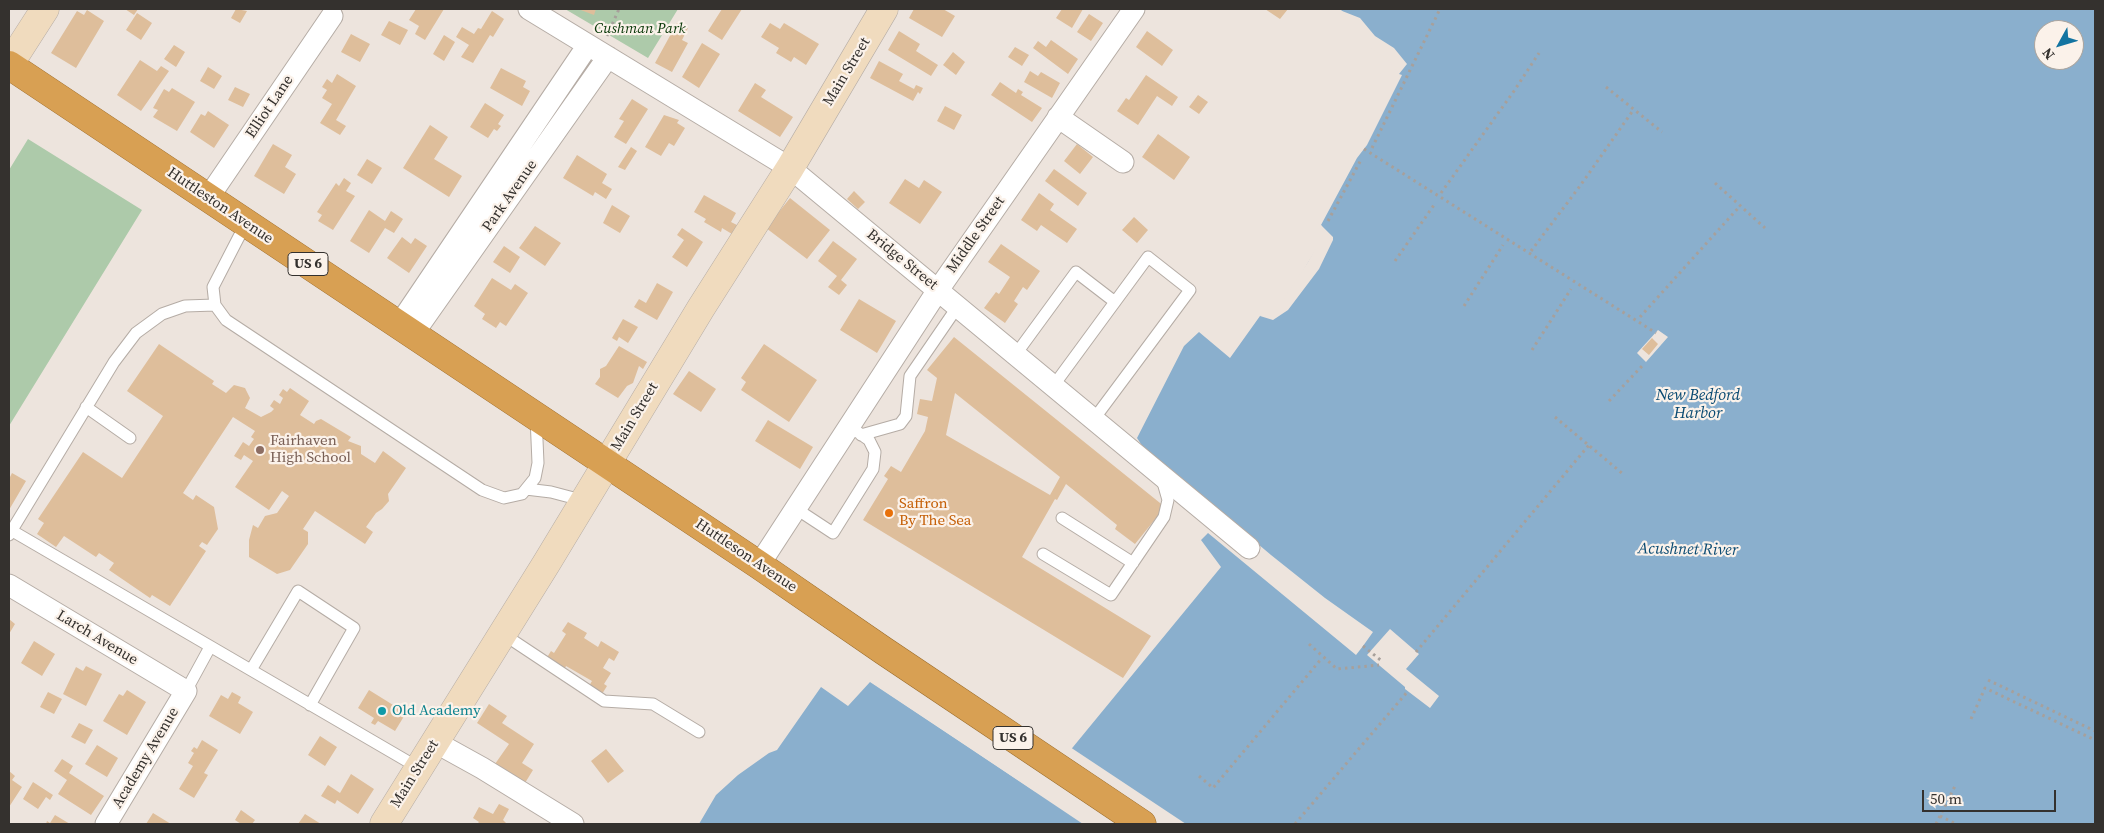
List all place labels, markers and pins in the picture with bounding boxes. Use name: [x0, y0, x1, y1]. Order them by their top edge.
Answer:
place label: Fairhaven High School: [270, 432, 351, 467]
marker: Fairhaven High School: [254, 444, 266, 456]
place label: Saffron By The Sea: [899, 495, 971, 530]
marker: Saffron By The Sea: [883, 507, 895, 519]
place label: Old Academy: [392, 702, 481, 720]
marker: Old Academy: [376, 705, 388, 717]

